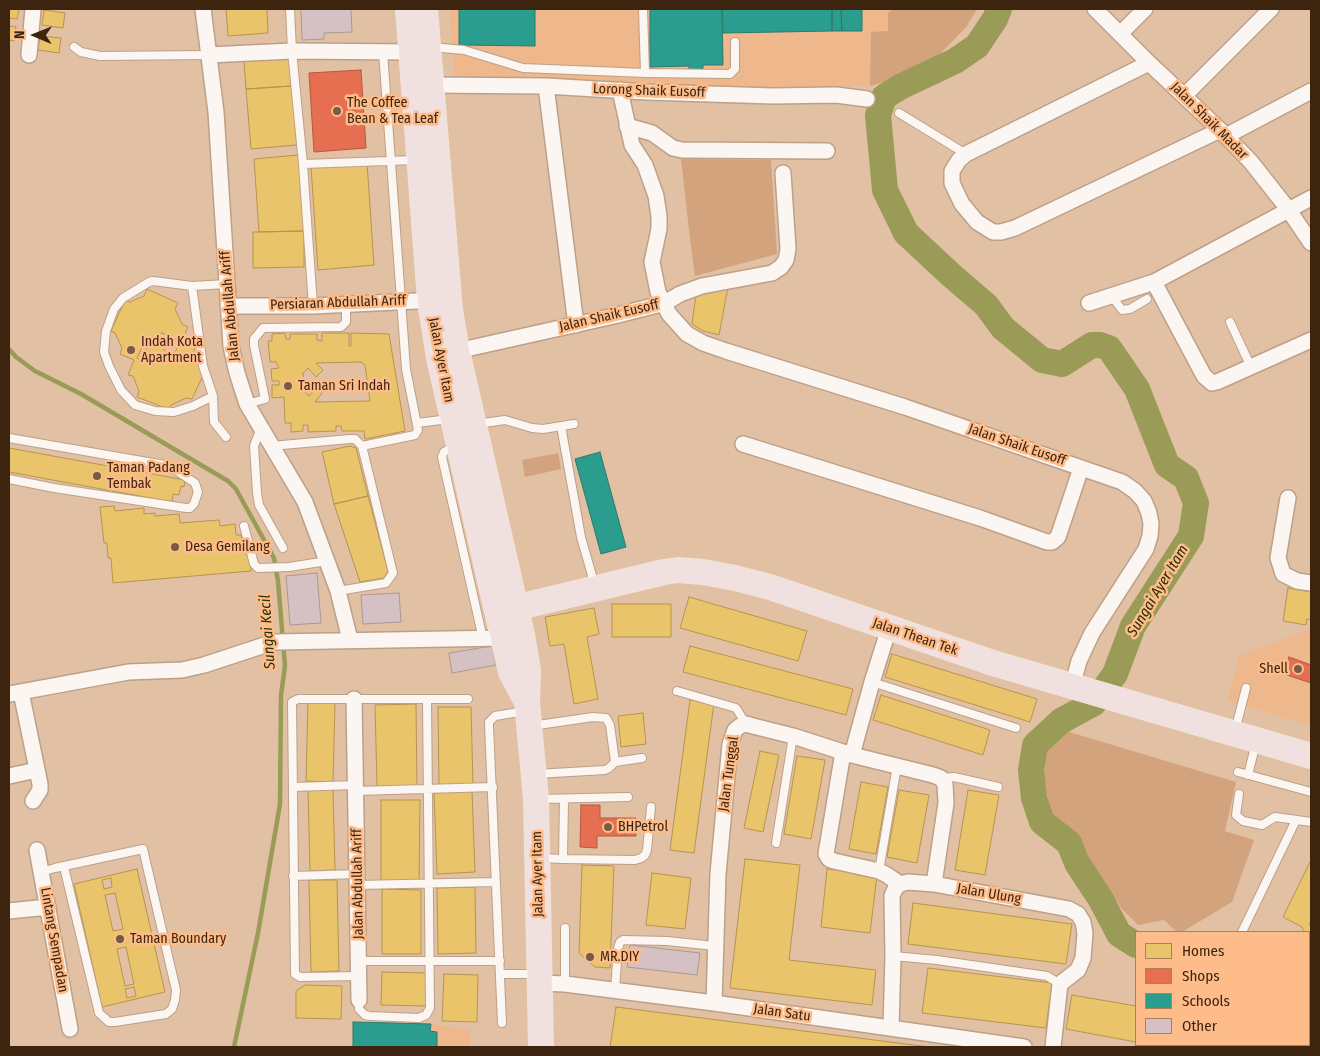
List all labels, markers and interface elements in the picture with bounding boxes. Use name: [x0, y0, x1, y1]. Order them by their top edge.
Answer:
north arrow: [10, 10, 60, 60]
text: N: [11, 30, 28, 39]
street label: Jalan Shaik Madar: [1167, 79, 1251, 163]
street label: Lorong Shaik Eusoff: [593, 81, 705, 101]
place label: The Coffee Bean & Tea Leaf: [347, 95, 438, 128]
marker: The Coffee Bean & Tea Leaf: [331, 105, 343, 117]
street label: Jalan Abdullah Ariff: [217, 250, 243, 362]
street label: Persiaran Abdullah Ariff: [270, 292, 406, 314]
street label: Jalan Shaik Eusoff: [558, 296, 660, 336]
street label: Jalan Ayer Itam: [425, 316, 457, 404]
place label: Indah Kota Apartment: [141, 334, 203, 367]
marker: Indah Kota Apartment: [125, 344, 137, 356]
place label: Taman Sri Indah: [298, 378, 390, 394]
marker: Taman Sri Indah: [282, 380, 294, 392]
street label: Jalan Shaik Eusoff: [966, 420, 1068, 470]
place label: Taman Padang Tembak: [107, 460, 190, 492]
marker: Taman Padang Tembak: [91, 470, 103, 482]
place label: Desa Gemilang: [185, 539, 270, 555]
marker: Desa Gemilang: [169, 541, 181, 553]
water label: Sungai Ayer Itam: [1124, 542, 1192, 640]
water label: Sungai Kecil: [256, 594, 280, 670]
street label: Jalan Thean Tek: [870, 615, 960, 659]
place label: Shell: [1259, 661, 1288, 677]
marker: Shell: [1292, 663, 1304, 675]
street label: Jalan Tunggal: [715, 735, 743, 813]
place label: BHPetrol: [618, 819, 668, 835]
marker: BHPetrol: [602, 821, 614, 833]
street label: Jalan Abdullah Ariff: [349, 829, 367, 939]
street label: Jalan Ayer Itam: [529, 831, 547, 917]
street label: Jalan Ulung: [956, 880, 1022, 908]
street label: Lintang Sempadan: [37, 886, 71, 994]
place label: Taman Boundary: [130, 931, 226, 947]
legend: [1135, 931, 1310, 1046]
marker: Taman Boundary: [114, 933, 126, 945]
text: Homes: [1182, 942, 1224, 960]
place label: MR.DIY: [600, 949, 639, 965]
marker: MR.DIY: [584, 951, 596, 963]
text: Shops: [1182, 967, 1220, 985]
text: Schools: [1182, 992, 1230, 1010]
street label: Jalan Satu: [752, 1001, 812, 1025]
text: Other: [1182, 1017, 1217, 1035]

